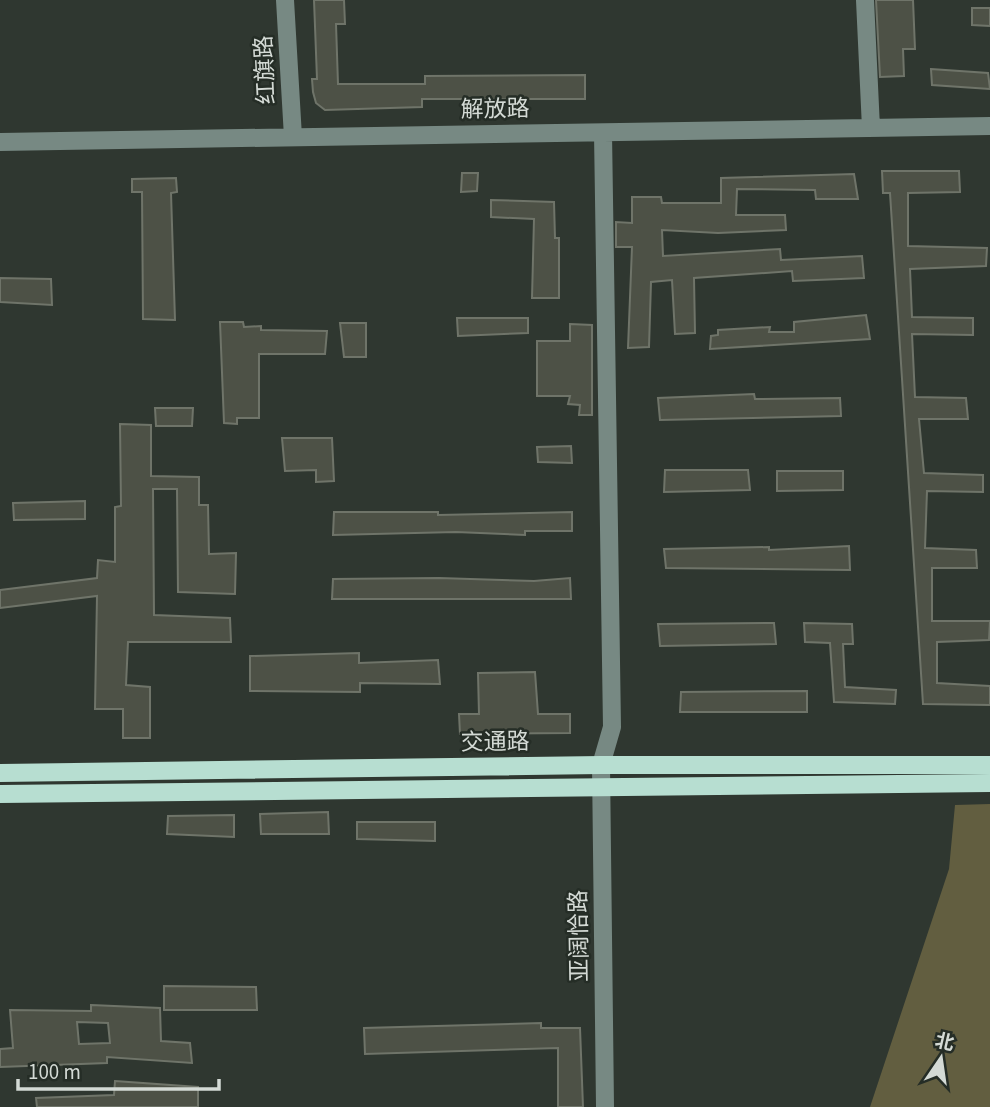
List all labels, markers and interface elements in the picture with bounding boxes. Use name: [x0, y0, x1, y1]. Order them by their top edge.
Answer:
street label: 红旗路: [247, 35, 283, 105]
street label: 解放路: [460, 92, 530, 126]
street label: 交通路: [460, 725, 530, 759]
street label: 亚阔恰路: [562, 890, 596, 982]
north arrow: [906, 1023, 976, 1093]
text: 北: [932, 1028, 957, 1058]
scale bar: [18, 1048, 219, 1092]
text: 100 m: [28, 1057, 81, 1087]

